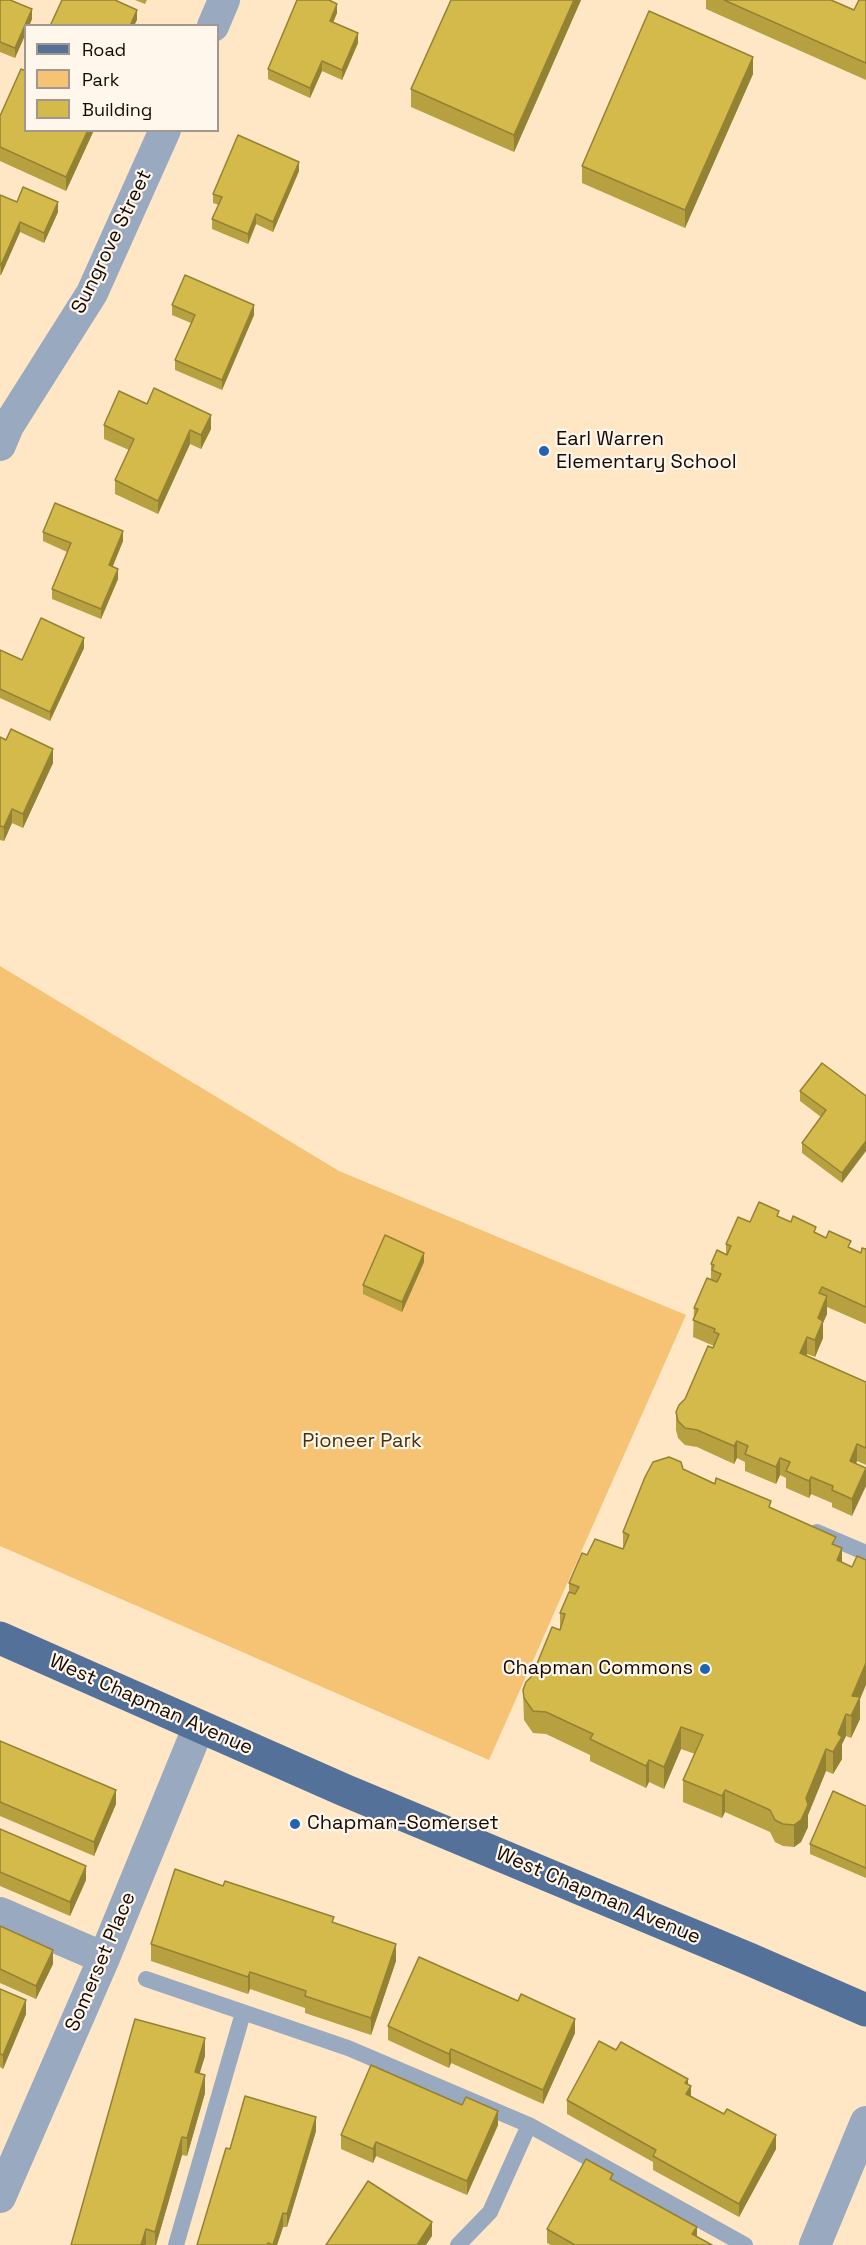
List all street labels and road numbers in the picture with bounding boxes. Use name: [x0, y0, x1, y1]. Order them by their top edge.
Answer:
street label: Sungrove Street: [67, 166, 157, 318]
street label: West Chapman Avenue: [46, 1649, 256, 1761]
street label: West Chapman Avenue: [492, 1842, 704, 1950]
street label: Somerset Place: [61, 1889, 141, 2035]

